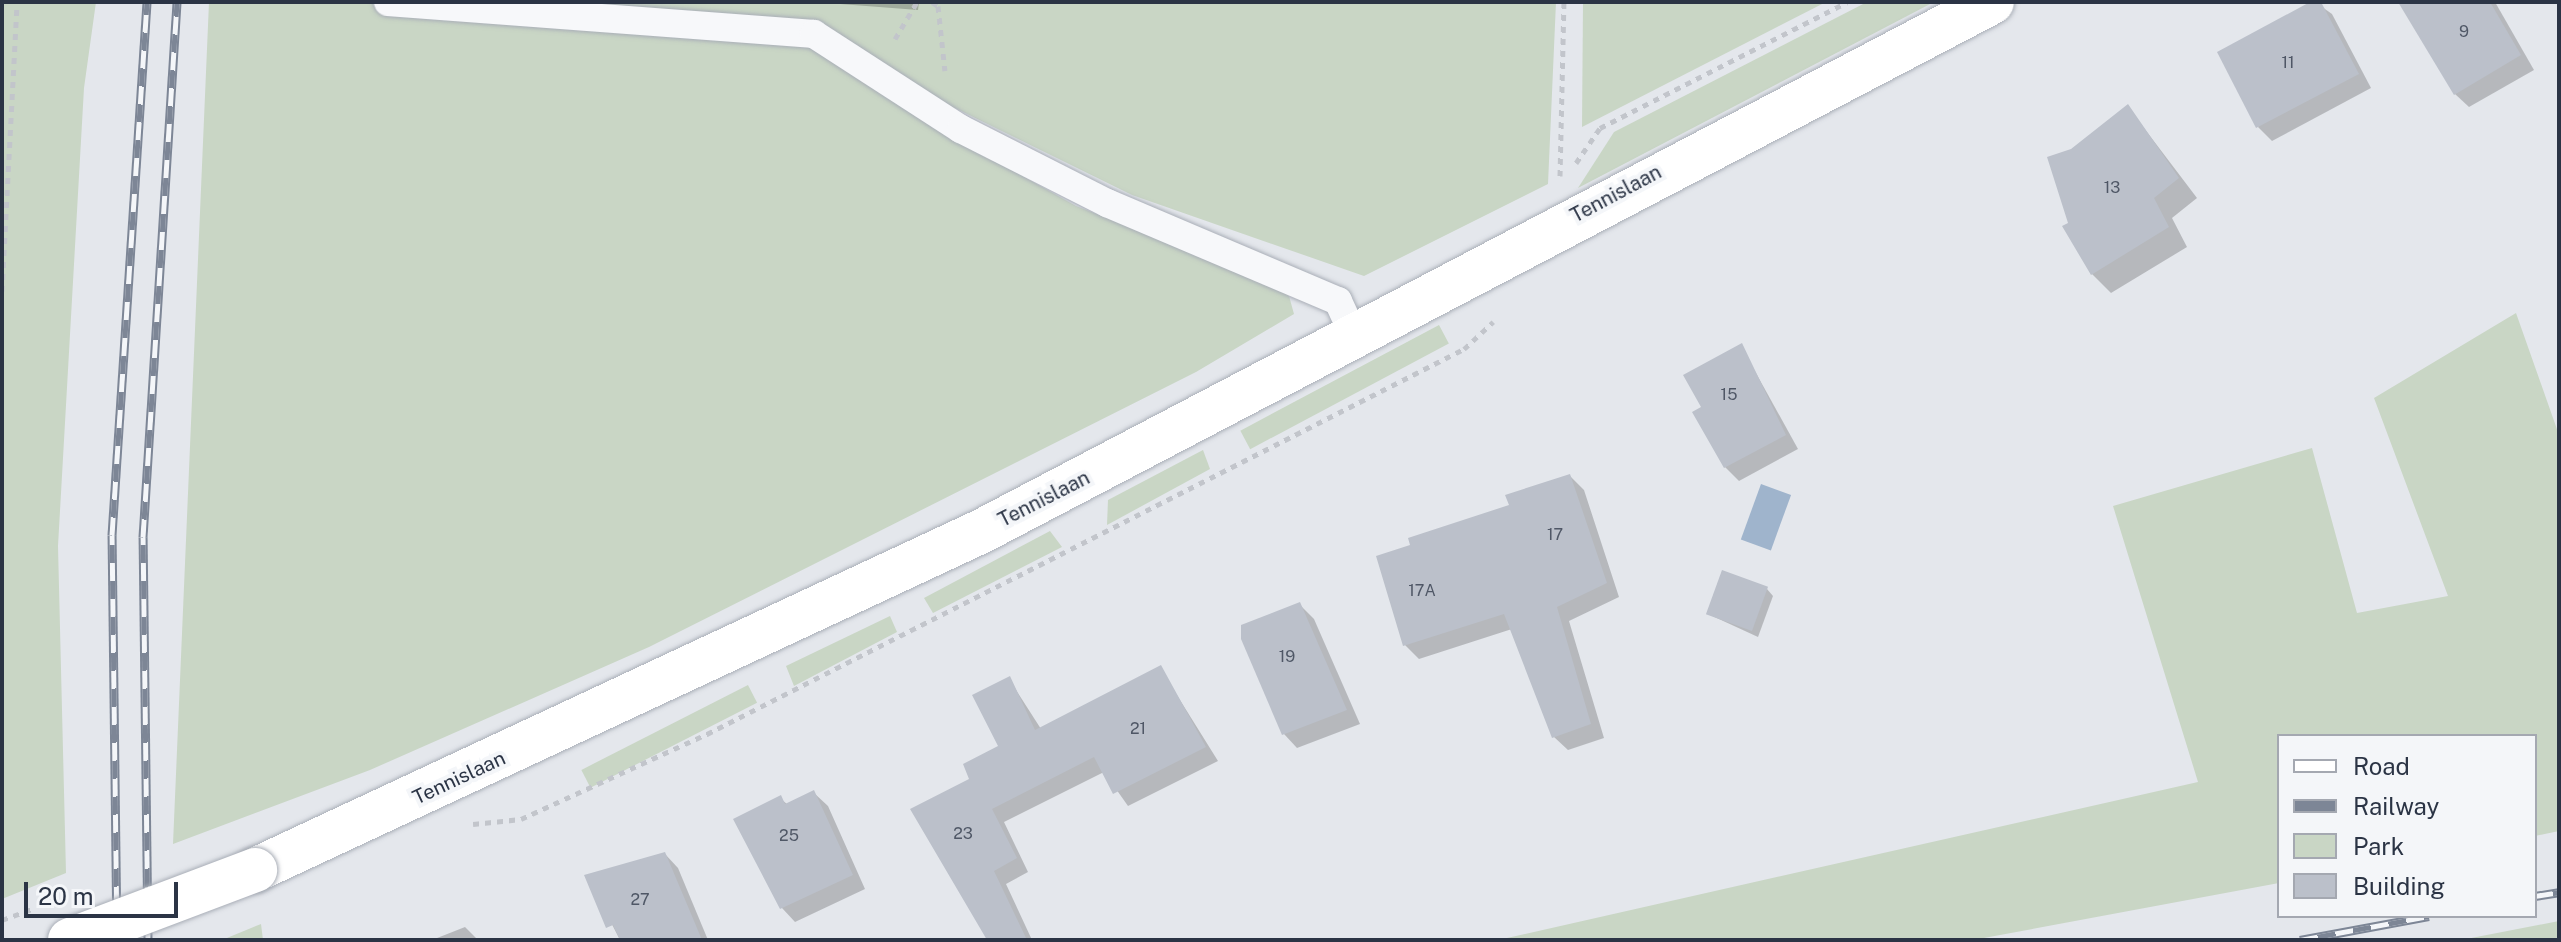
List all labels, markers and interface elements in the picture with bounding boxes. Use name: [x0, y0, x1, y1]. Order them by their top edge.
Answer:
house number: 9: [2459, 22, 2469, 42]
house number: 11: [2281, 53, 2295, 73]
street label: Tennislaan: [1566, 160, 1666, 228]
house number: 13: [2104, 178, 2120, 198]
house number: 15: [1721, 385, 1737, 405]
street label: Tennislaan: [994, 466, 1094, 532]
house number: 17: [1547, 525, 1563, 545]
house number: 17A: [1408, 581, 1436, 601]
house number: 19: [1279, 647, 1295, 667]
house number: 21: [1130, 719, 1146, 739]
legend: [2277, 734, 2537, 918]
street label: Tennislaan: [409, 746, 509, 810]
text: Road: [2353, 752, 2410, 780]
text: Railway: [2353, 792, 2439, 820]
house number: 23: [953, 824, 973, 844]
house number: 25: [779, 826, 799, 846]
text: Park: [2353, 832, 2404, 860]
scale bar: [28, 866, 182, 916]
text: Building: [2353, 872, 2445, 900]
text: 20 m: [38, 882, 94, 910]
house number: 27: [630, 890, 650, 910]

